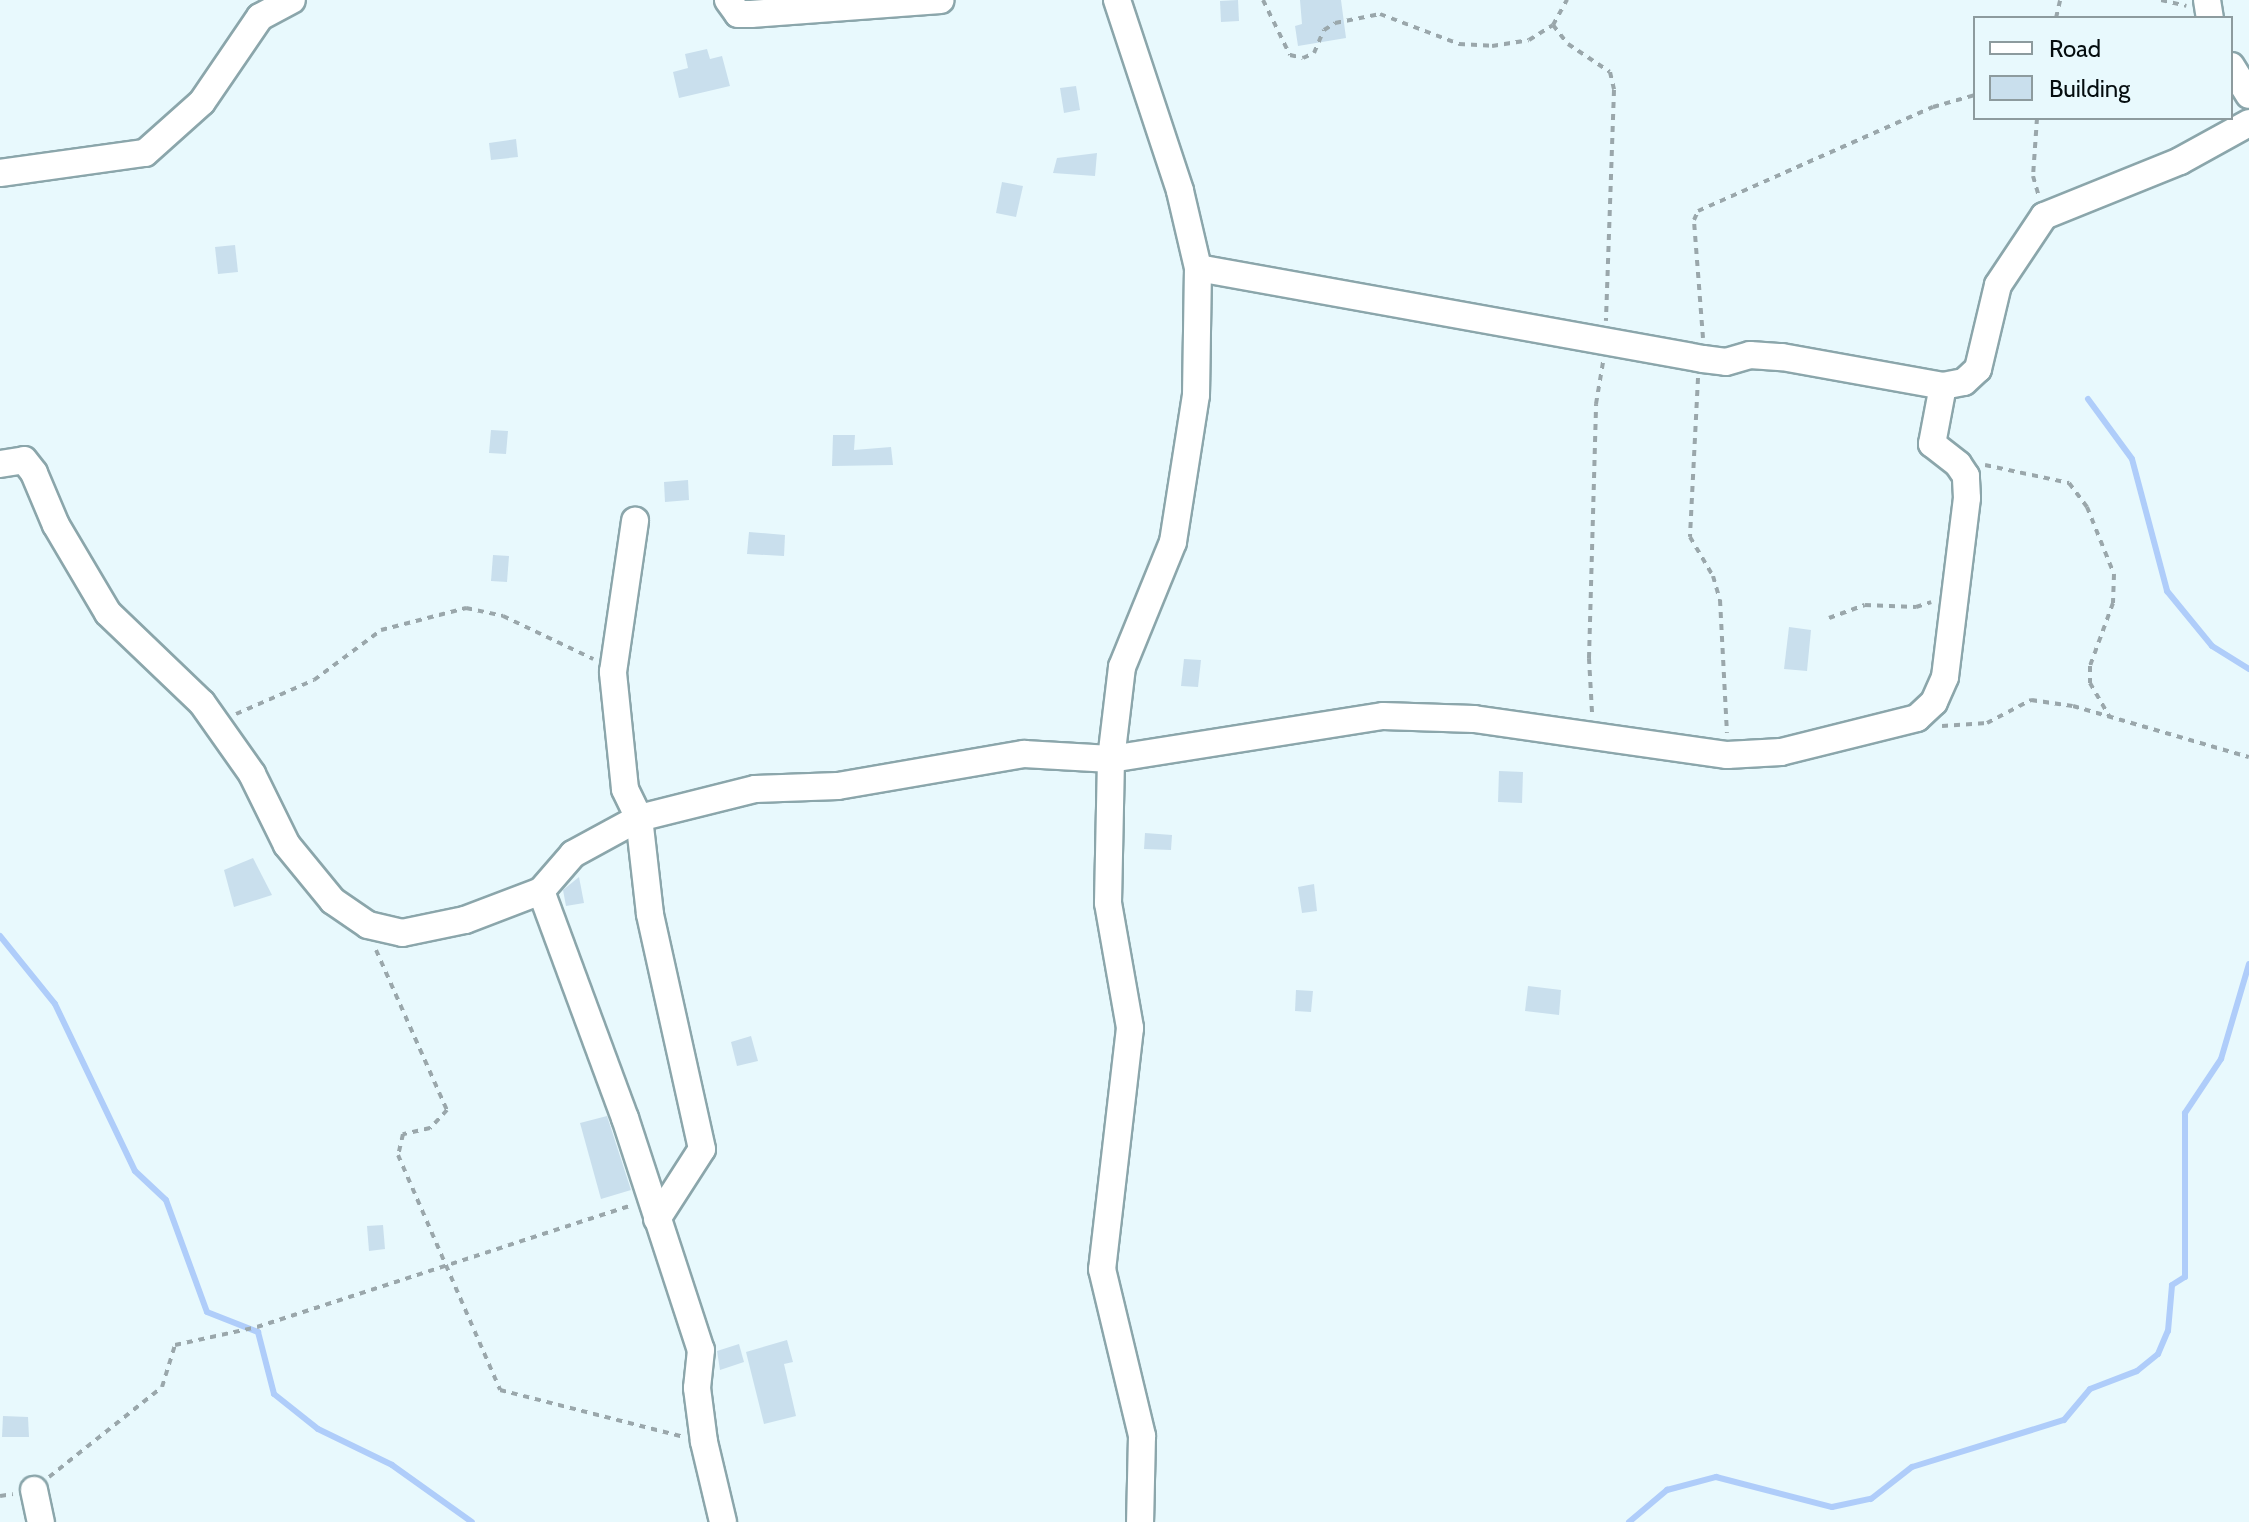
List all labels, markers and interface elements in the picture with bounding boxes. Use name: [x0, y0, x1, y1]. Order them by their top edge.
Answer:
legend: [1973, 16, 2233, 120]
text: Road: [2049, 34, 2101, 63]
text: Building: [2049, 74, 2130, 103]

